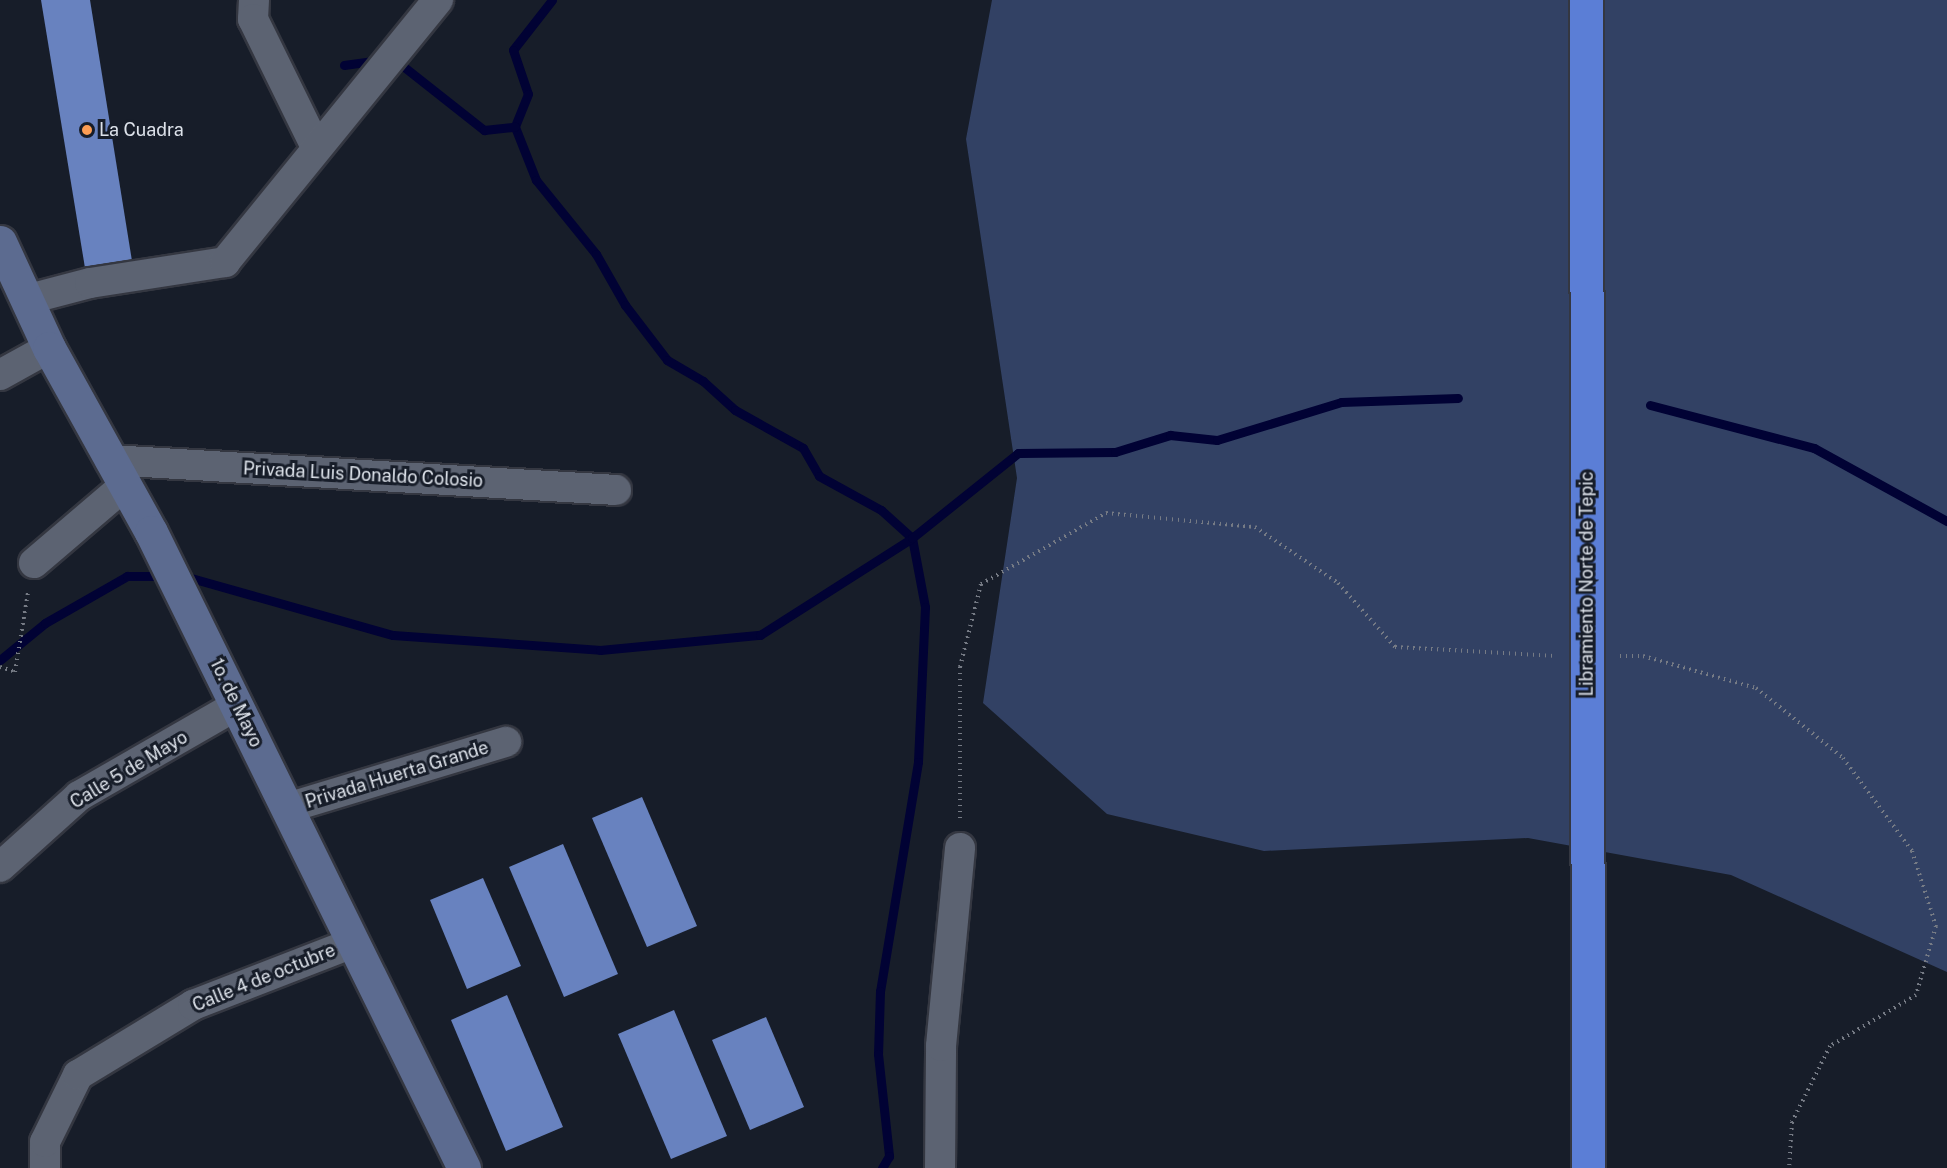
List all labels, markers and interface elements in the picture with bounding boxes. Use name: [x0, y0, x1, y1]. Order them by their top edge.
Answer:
place label: La Cuadra: [99, 119, 184, 141]
marker: La Cuadra: [80, 123, 94, 137]
street label: Privada Luis Donaldo Colosio: [242, 458, 484, 492]
street label: Libramiento Norte de Tepic: [1576, 471, 1598, 697]
street label: 1o. de Mayo: [205, 655, 267, 751]
street label: Calle 5 de Mayo: [66, 726, 192, 814]
street label: Privada Huerta Grande: [303, 737, 491, 813]
street label: Calle 4 de octubre: [189, 939, 339, 1017]

